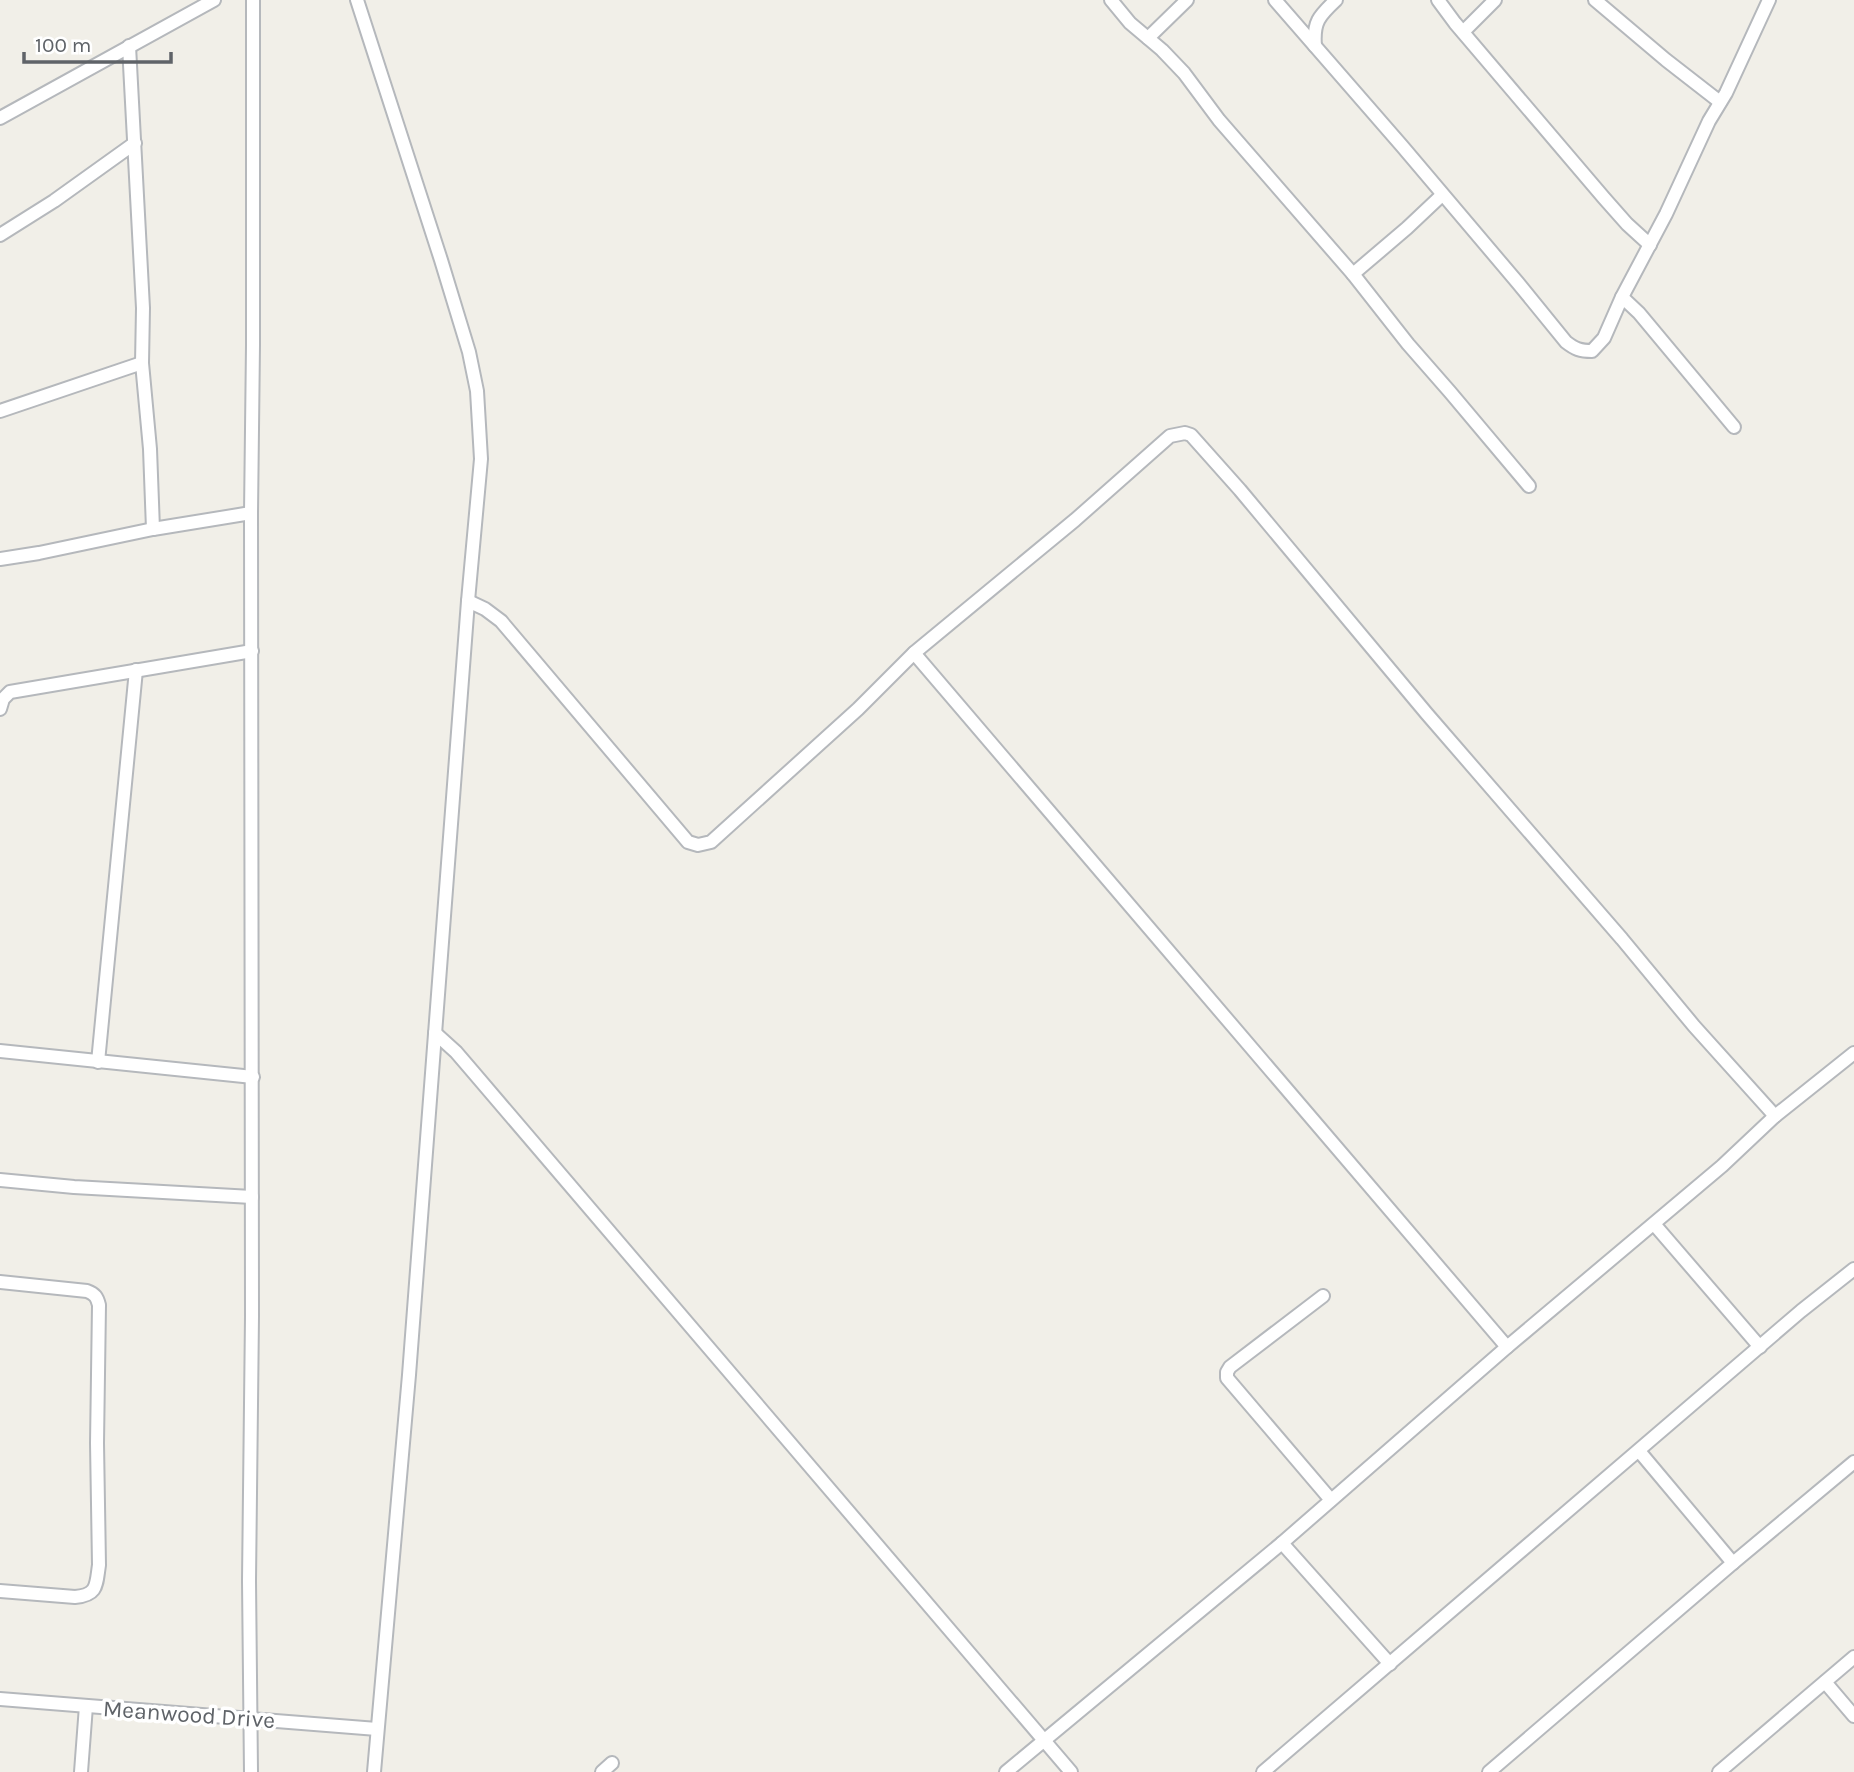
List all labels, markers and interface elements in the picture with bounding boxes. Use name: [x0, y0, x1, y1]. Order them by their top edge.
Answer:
scale bar: [24, 21, 172, 65]
text: 100 m: [35, 33, 92, 57]
street label: Meanwood Drive: [102, 1695, 276, 1734]

